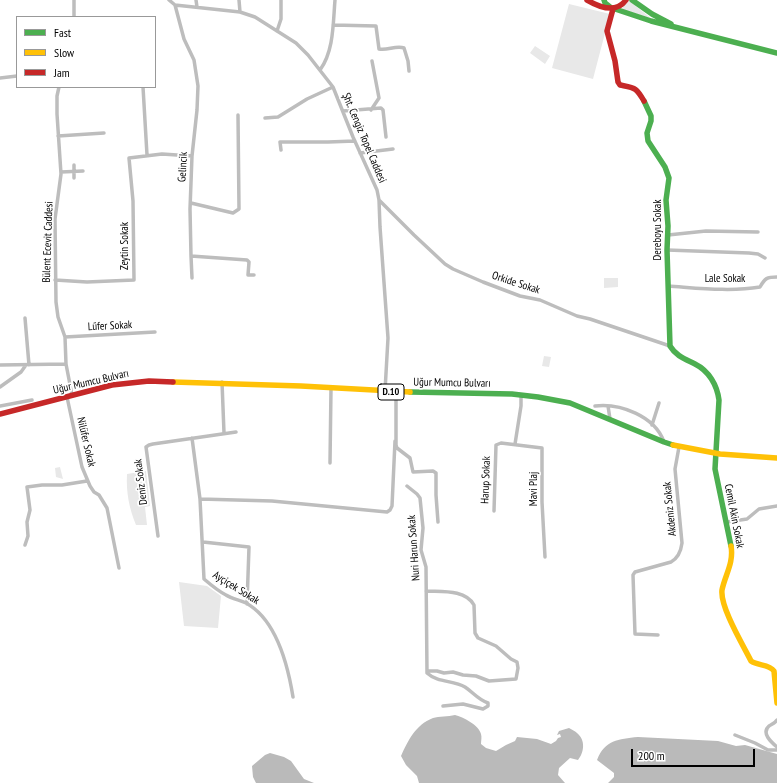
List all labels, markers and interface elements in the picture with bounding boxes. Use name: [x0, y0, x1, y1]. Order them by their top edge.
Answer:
legend: [16, 16, 156, 88]
text: Fast: [54, 25, 71, 40]
text: Slow: [54, 45, 74, 60]
text: Jam: [54, 65, 70, 80]
street label: Şht. Cengiz Topel Caddesi: [339, 91, 389, 185]
street label: Gelincik: [176, 152, 190, 182]
street label: Dereboyu Sokak: [651, 200, 665, 260]
street label: Bülent Ecevit Caddesi: [40, 201, 56, 283]
street label: Zeytin Sokak: [118, 222, 132, 270]
street label: Orkide Sokak: [490, 269, 542, 297]
street label: Lale Sokak: [705, 272, 745, 286]
street label: Lűfer Sokak: [88, 318, 132, 334]
street label: Uğur Mumcu Bulvarı: [52, 367, 130, 397]
street label: Uğur Mumcu Bulvarı: [413, 376, 491, 390]
road number: D.10: [378, 384, 404, 400]
street label: Nilüfer Sokak: [74, 416, 98, 468]
street label: Harup Sokak: [479, 456, 493, 504]
street label: Deniz Sokak: [132, 458, 150, 506]
street label: Mavi Plaj: [527, 472, 541, 506]
street label: Akdeniz Sokak: [661, 481, 679, 537]
street label: Cemil Akin Sokak: [721, 483, 747, 549]
street label: Nuri Harun Sokak: [405, 515, 423, 581]
street label: Ayçiçek Sokak: [210, 568, 262, 608]
scale bar: [633, 741, 757, 767]
text: 200 m: [638, 748, 665, 763]

